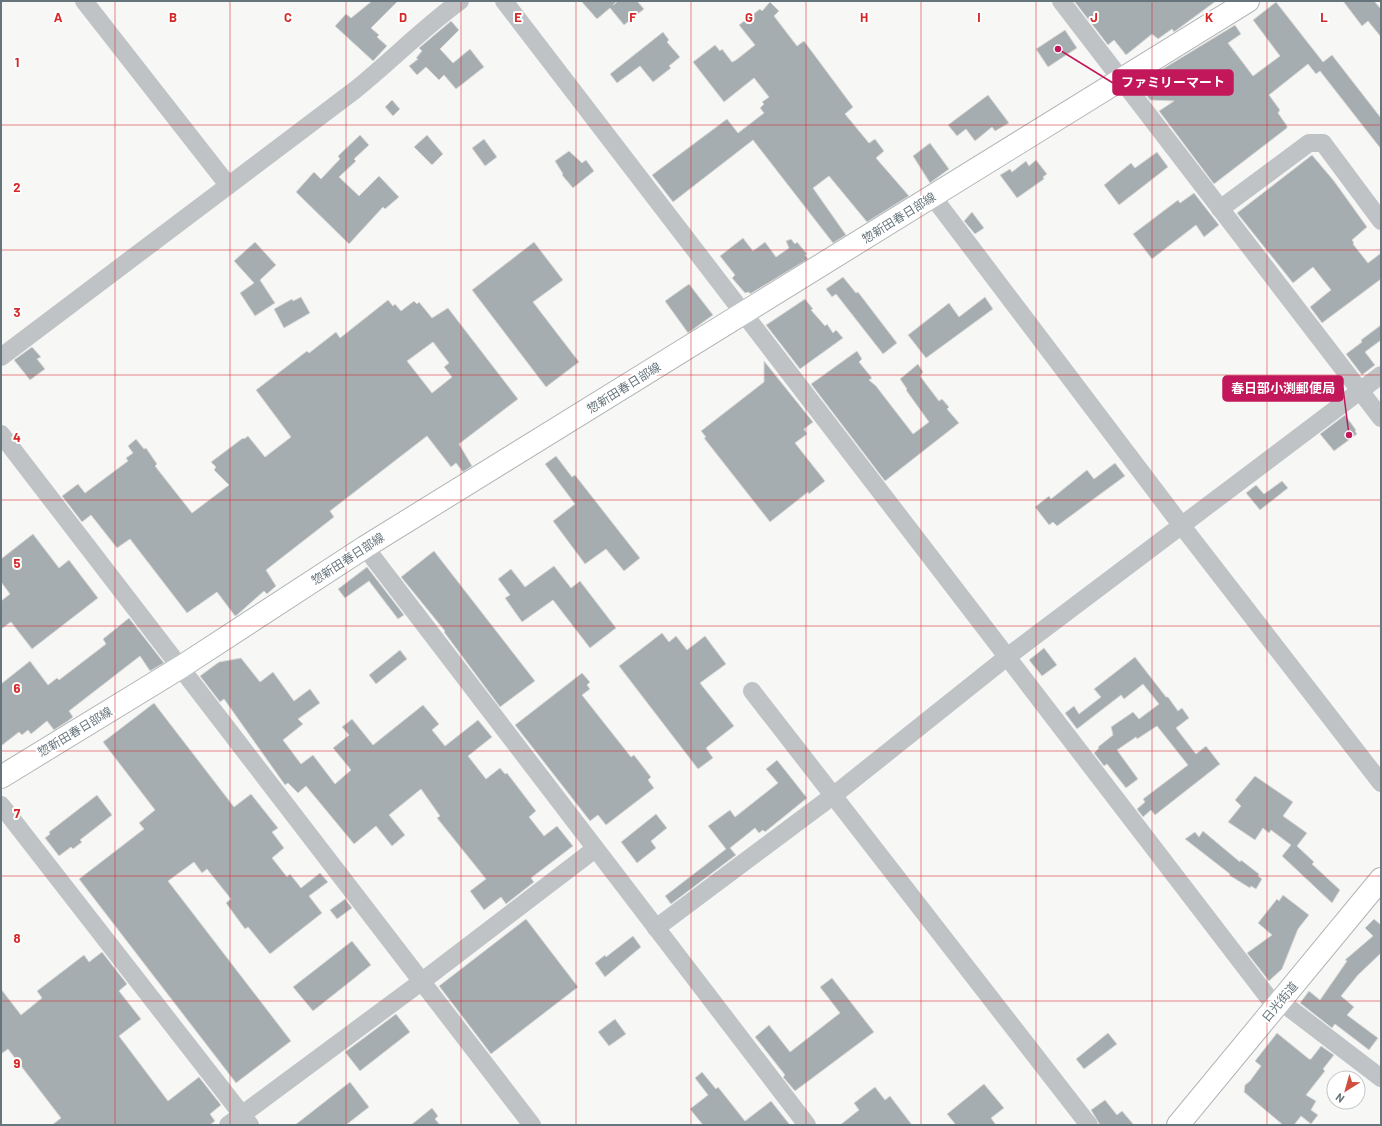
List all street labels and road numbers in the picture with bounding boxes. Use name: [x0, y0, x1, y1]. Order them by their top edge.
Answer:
street label: 惣新田春日部線: [859, 189, 938, 245]
street label: 惣新田春日部線: [584, 359, 663, 415]
street label: 惣新田春日部線: [308, 529, 386, 587]
street label: 惣新田春日部線: [35, 704, 114, 759]
street label: 日光街道: [1258, 978, 1300, 1024]

